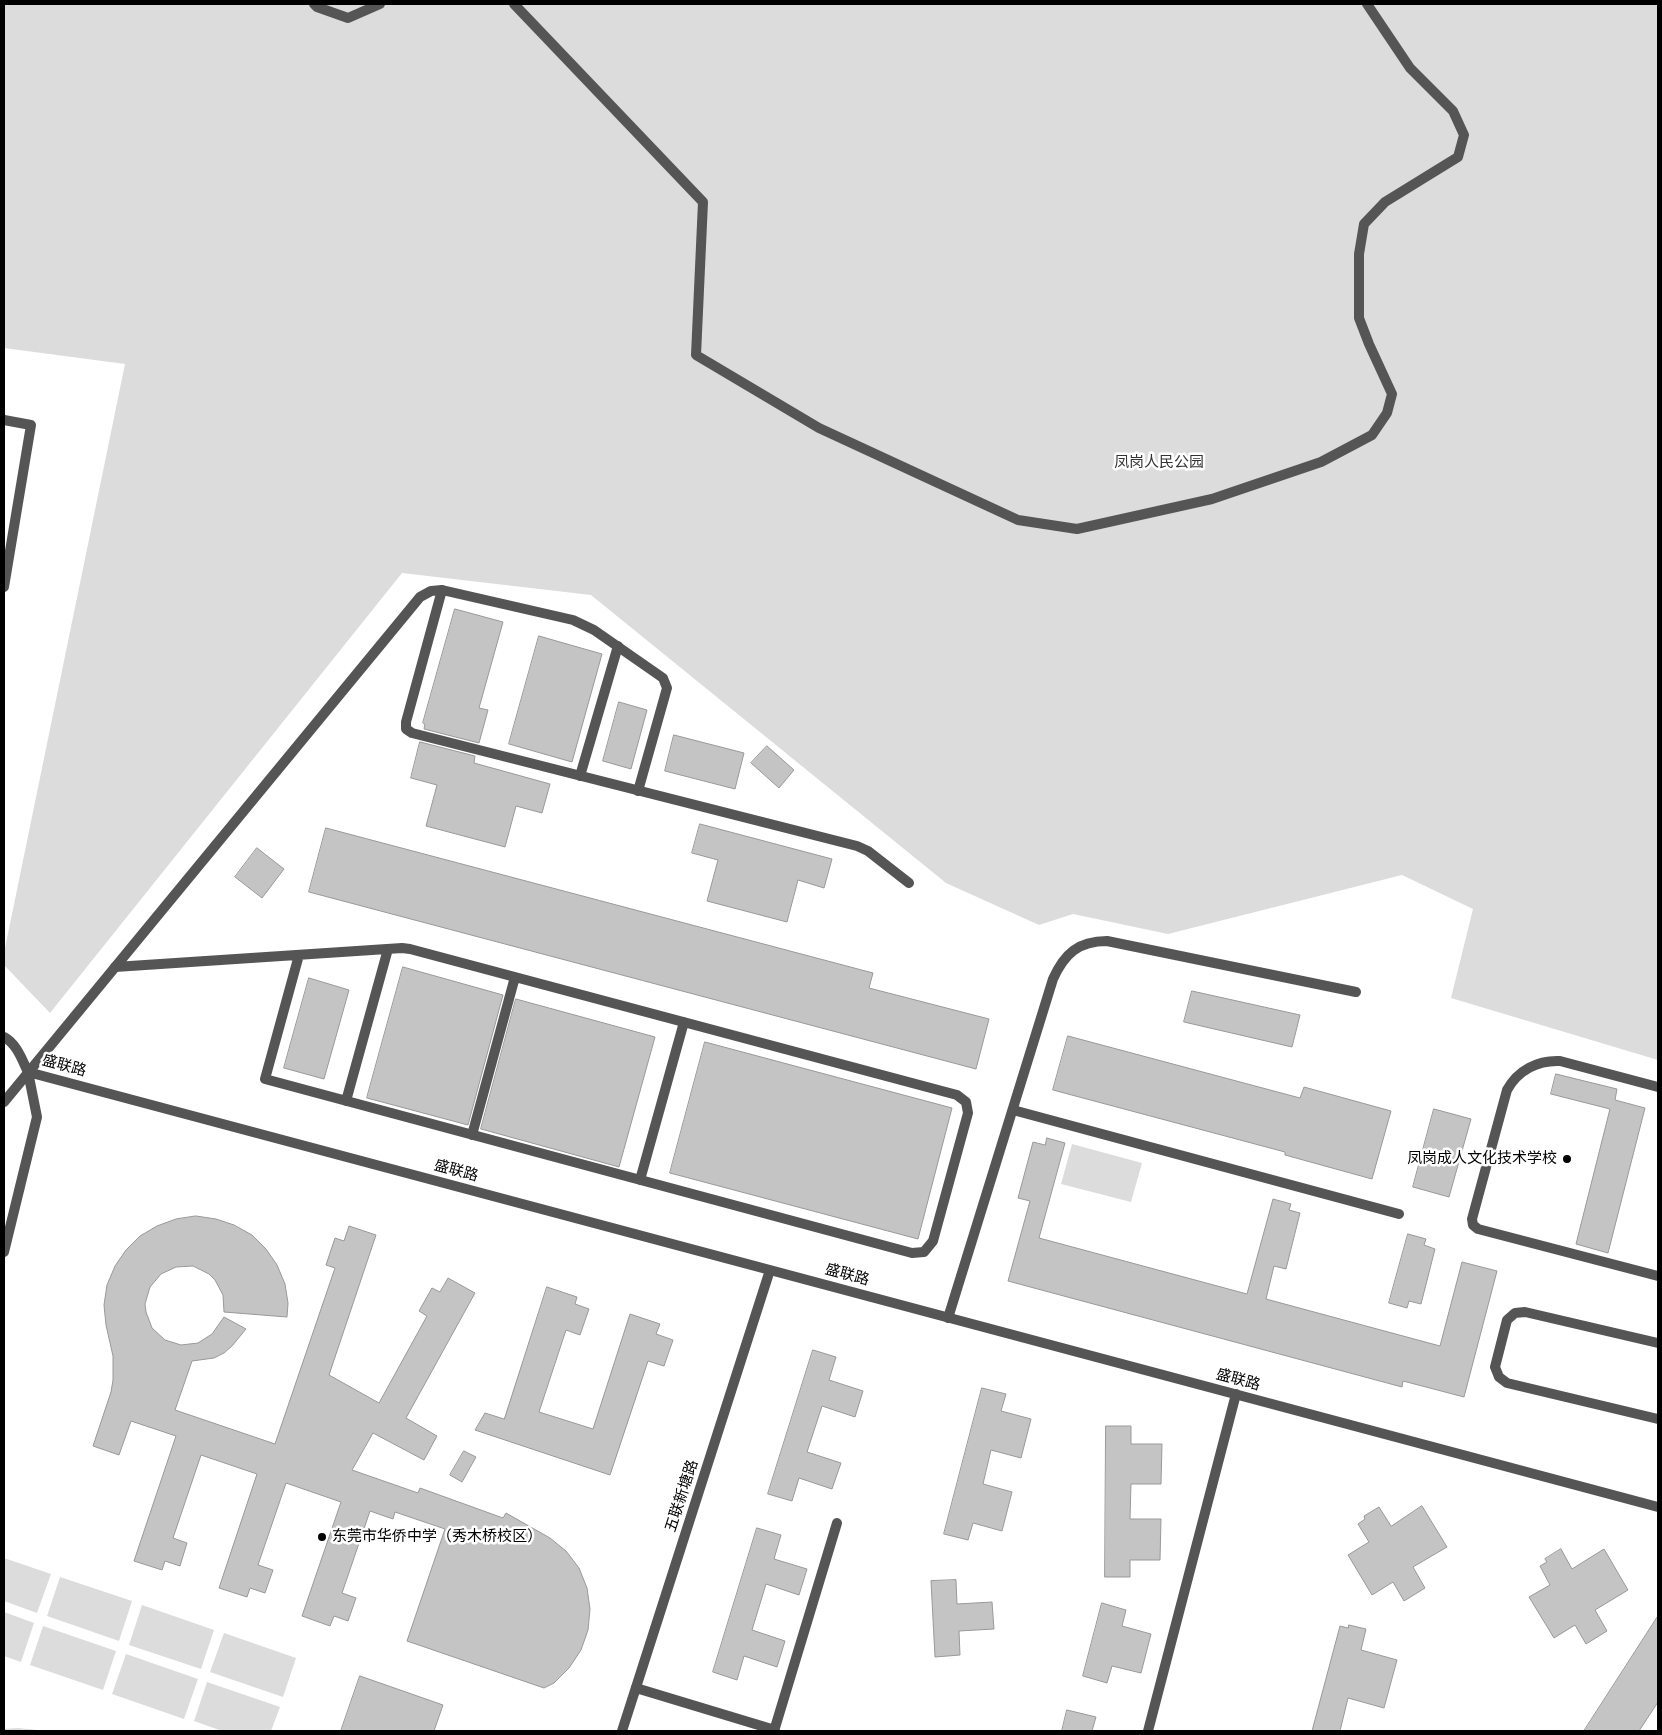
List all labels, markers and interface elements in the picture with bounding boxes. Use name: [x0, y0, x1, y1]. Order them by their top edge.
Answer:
park label: 凤岗人民公园: [1114, 454, 1204, 472]
street label: 盛联路: [40, 1051, 88, 1081]
place label: 凤岗成人文化技术学校: [1407, 1150, 1557, 1168]
marker: 凤岗成人文化技术学校: [1561, 1153, 1573, 1165]
street label: 盛联路: [432, 1156, 480, 1186]
street label: 盛联路: [823, 1260, 871, 1290]
street label: 盛联路: [1214, 1365, 1262, 1395]
street label: 五联新塘路: [662, 1458, 702, 1534]
place label: 东莞市华侨中学（秀木桥校区）: [332, 1528, 542, 1546]
marker: 东莞市华侨中学（秀木桥校区）: [316, 1531, 328, 1543]

